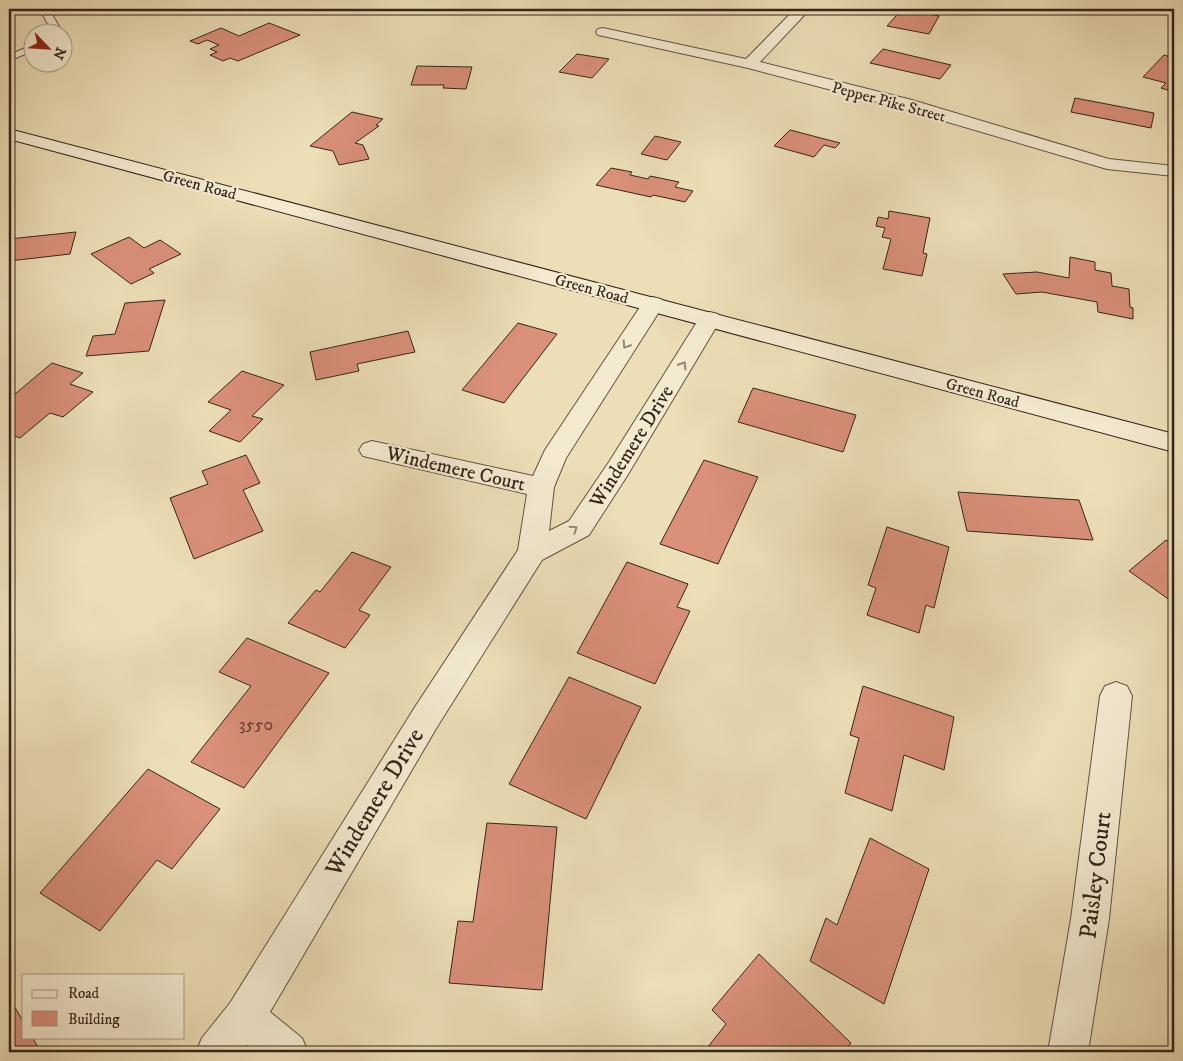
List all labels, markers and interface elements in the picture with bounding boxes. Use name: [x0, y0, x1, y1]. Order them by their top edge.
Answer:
north arrow: [22, 22, 72, 72]
text: N: [48, 44, 69, 63]
street label: Pepper Pike Street: [830, 77, 948, 127]
street label: Green Road: [161, 166, 239, 204]
street label: Green Road: [553, 270, 631, 308]
one-way arrow: [623, 340, 633, 349]
one-way arrow: [676, 361, 686, 370]
street label: Green Road: [944, 374, 1022, 412]
street label: Windemere Drive: [584, 381, 680, 514]
street label: Windemere Court: [383, 441, 528, 498]
one-way arrow: [568, 526, 578, 535]
house number: 3550: [239, 714, 273, 736]
street label: Windemere Drive: [318, 723, 431, 883]
street label: Paisley Court: [1073, 810, 1119, 940]
legend: [22, 974, 185, 1038]
text: Road: [68, 984, 100, 1003]
text: Building: [68, 1010, 120, 1029]

